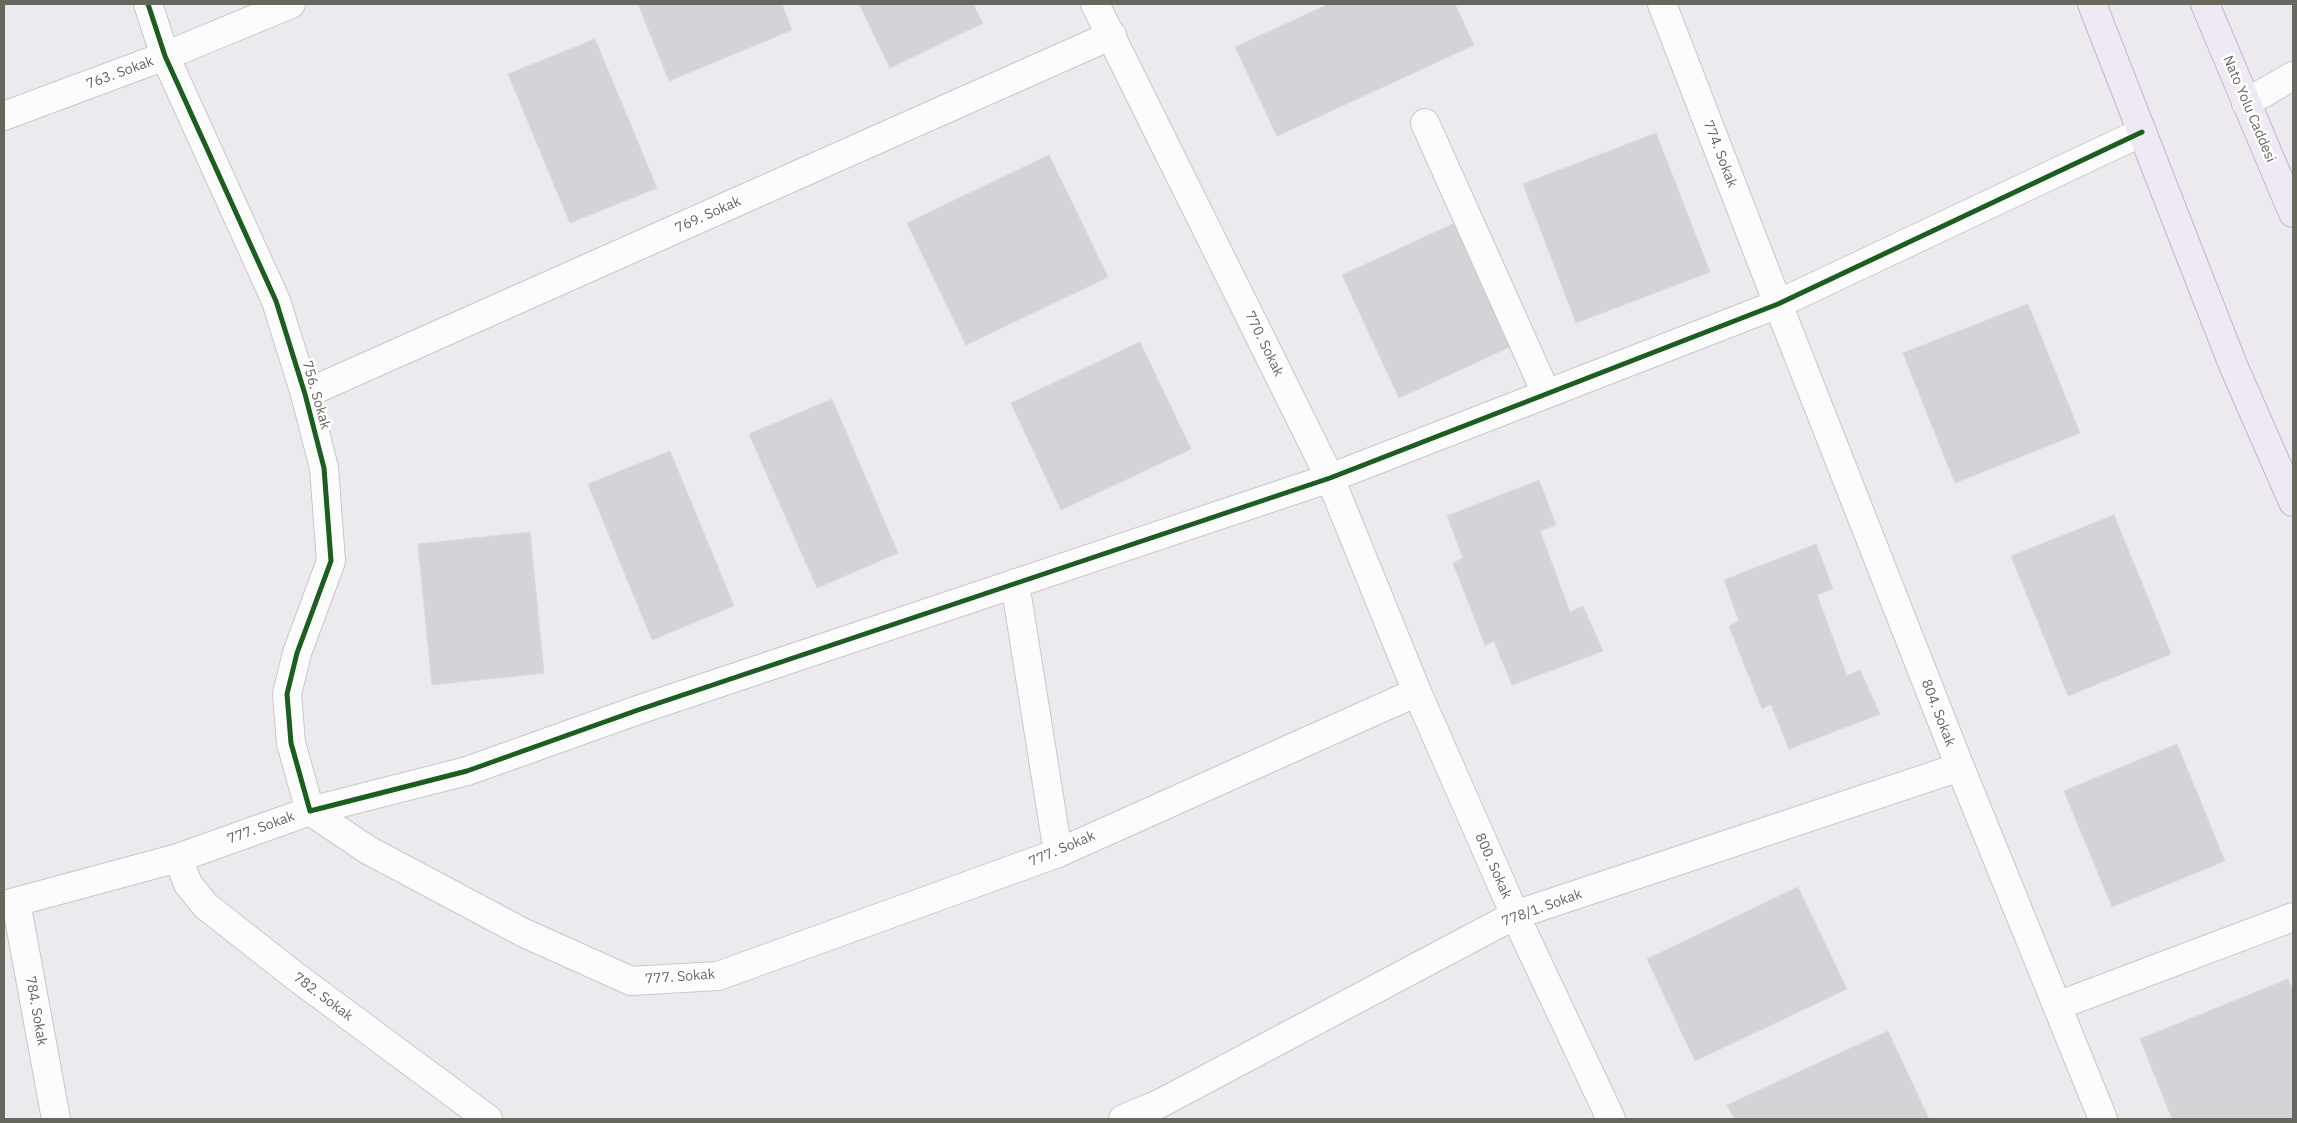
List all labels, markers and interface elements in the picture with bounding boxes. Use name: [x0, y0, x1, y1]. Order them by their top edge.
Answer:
street label: 763. Sokak: [84, 53, 156, 93]
street label: Nato Yolu Caddesi: [2219, 53, 2279, 165]
street label: 774. Sokak: [1700, 118, 1740, 190]
street label: 769. Sokak: [672, 193, 744, 237]
street label: 770. Sokak: [1241, 309, 1287, 379]
street label: 756. Sokak: [298, 359, 334, 431]
street label: 804. Sokak: [1918, 677, 1958, 749]
street label: 777. Sokak: [225, 808, 297, 848]
street label: 777. Sokak: [1026, 828, 1098, 870]
street label: 800. Sokak: [1471, 830, 1515, 902]
street label: 778/1. Sokak: [1500, 886, 1584, 930]
street label: 777. Sokak: [644, 966, 716, 988]
street label: 782. Sokak: [290, 969, 356, 1025]
street label: 784. Sokak: [22, 975, 50, 1047]

